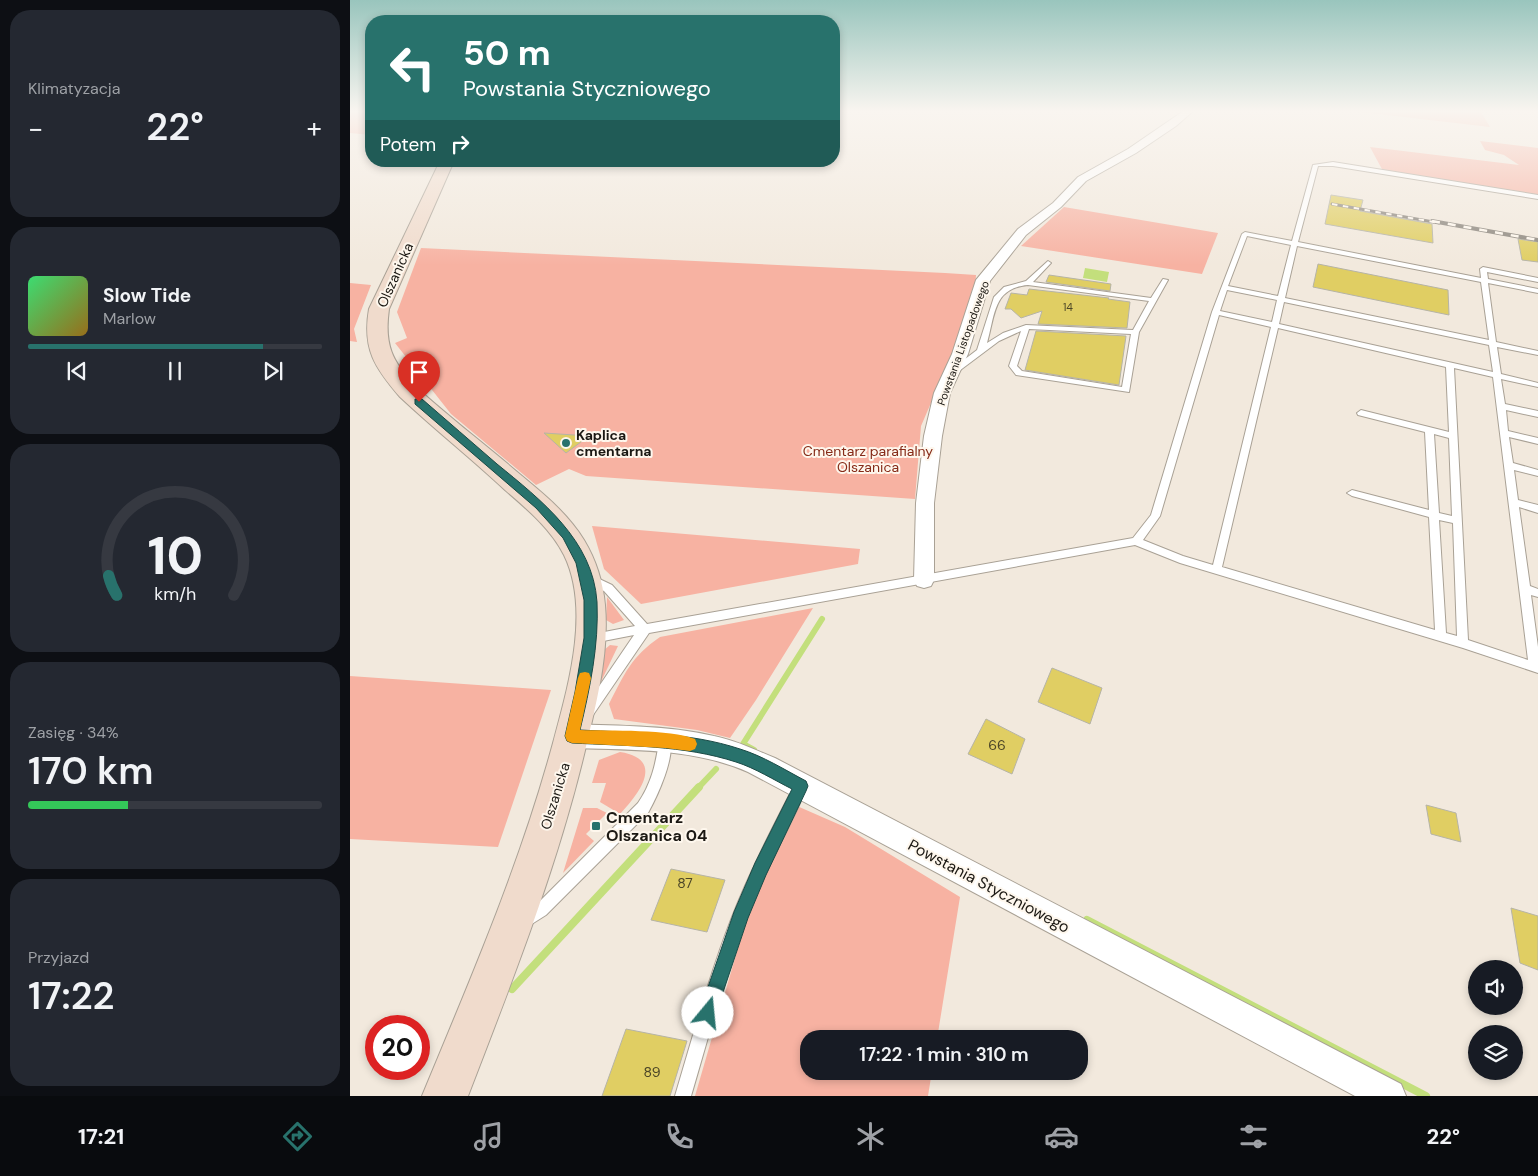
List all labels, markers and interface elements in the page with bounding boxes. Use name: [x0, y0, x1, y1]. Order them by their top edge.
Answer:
text: 50 m: [463, 30, 551, 76]
icon: left: [380, 35, 445, 100]
text: Powstania Styczniowego: [463, 74, 711, 103]
text: Klimatyzacja: [28, 78, 120, 99]
text: 22°: [146, 102, 204, 152]
text: −: [28, 110, 43, 147]
text: +: [307, 110, 322, 147]
icon: right: [446, 130, 474, 158]
text: Potem: [380, 132, 436, 157]
street label: Olszanicka: [373, 240, 417, 310]
street label: Powstania Listopadowego: [934, 279, 992, 407]
text: Slow Tide: [103, 283, 191, 308]
house number: 14: [1063, 300, 1073, 314]
text: Marlow: [103, 308, 156, 329]
pin: [398, 351, 440, 402]
icon: previous: [63, 357, 91, 385]
icon: pause: [161, 357, 189, 385]
icon: next: [259, 357, 287, 385]
icon: arrive: [405, 358, 433, 386]
place label: Kaplica cmentarna: [576, 426, 652, 460]
marker: Kaplica cmentarna: [560, 437, 572, 449]
park label: Cmentarz parafialny Olszanica: [803, 442, 933, 476]
text: 10: [147, 522, 203, 590]
text: km/h: [154, 582, 196, 606]
text: Zasięg · 34%: [28, 722, 119, 743]
house number: 66: [988, 736, 1006, 754]
text: 170 km: [28, 746, 153, 796]
street label: Olszanicka: [536, 760, 574, 832]
place label: Cmentarz Olszanica 04: [606, 807, 707, 846]
marker: Cmentarz Olszanica 04: [590, 820, 602, 832]
street label: Powstania Styczniowego: [904, 834, 1074, 938]
house number: 87: [677, 874, 693, 892]
text: Przyjazd: [28, 947, 89, 968]
map controls: [1468, 960, 1523, 1080]
button: sound: [1468, 960, 1523, 1015]
text: 17:22: [28, 971, 115, 1021]
position arrow: [681, 986, 733, 1038]
speed limit sign: 20: [365, 1015, 430, 1080]
button: layers: [1468, 1025, 1523, 1080]
text: 17:22 · 1 min · 310 m: [859, 1042, 1029, 1067]
house number: 89: [644, 1063, 661, 1081]
icon: directions: [280, 1119, 315, 1154]
icon: music: [471, 1119, 506, 1154]
icon: phone: [662, 1119, 697, 1154]
icon: climate: [853, 1119, 888, 1154]
icon: car: [1044, 1119, 1079, 1154]
icon: filters: [1236, 1119, 1271, 1154]
text: 17:21: [78, 1122, 124, 1151]
text: 22°: [1427, 1122, 1460, 1151]

